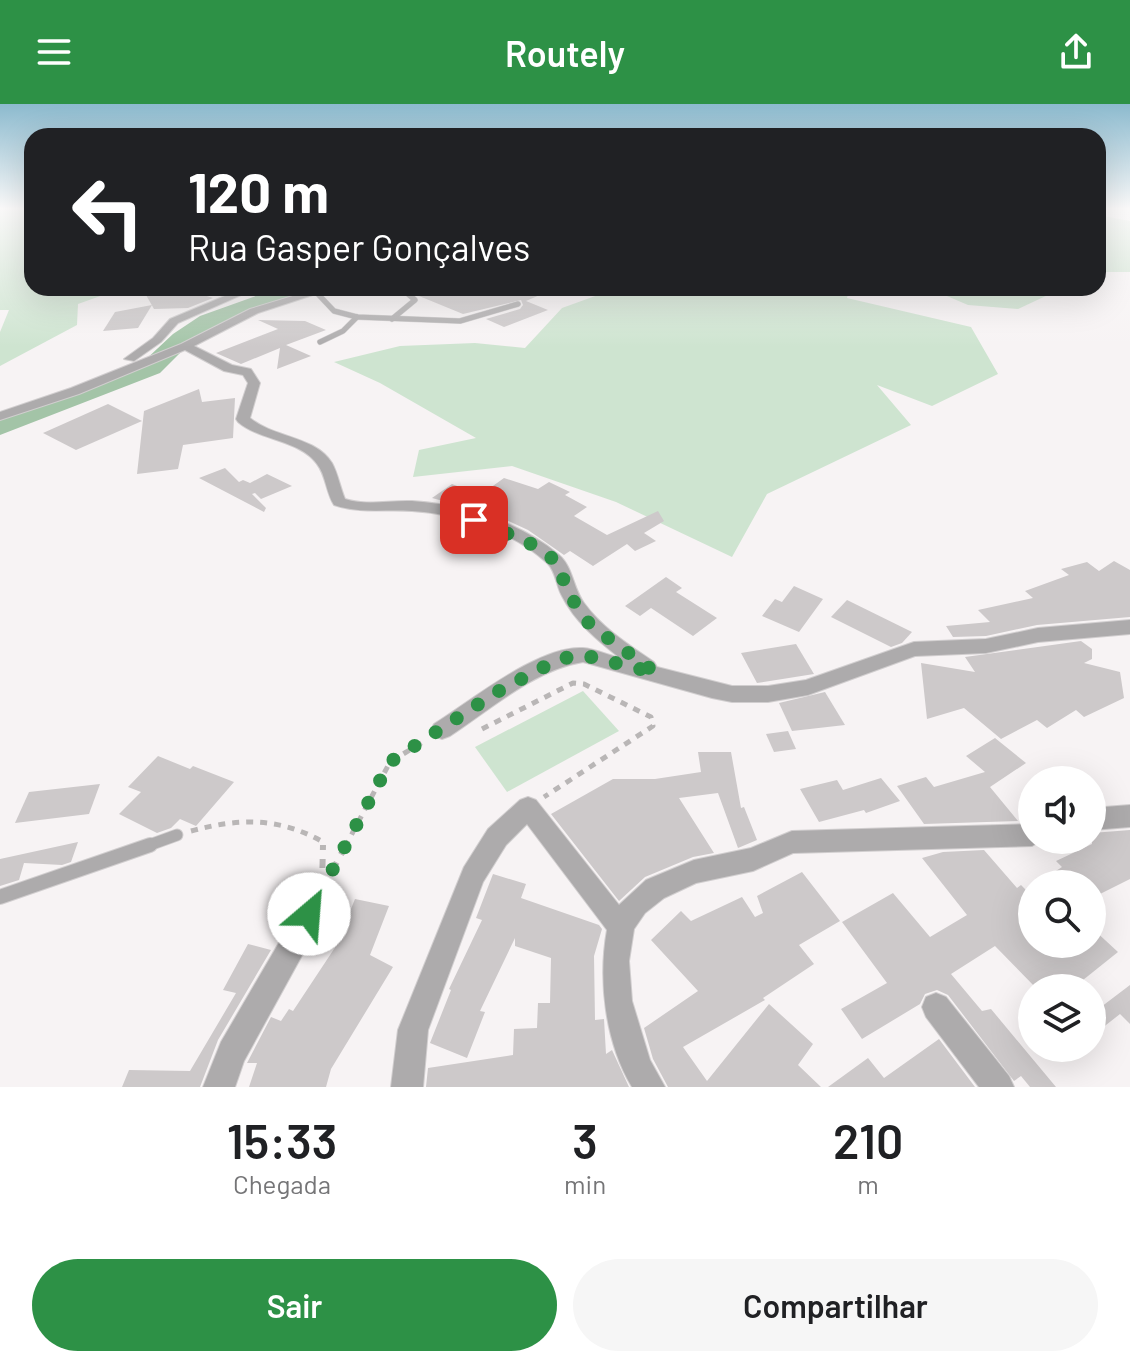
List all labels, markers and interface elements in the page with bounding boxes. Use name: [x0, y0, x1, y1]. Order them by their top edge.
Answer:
icon: menu: [32, 30, 76, 74]
icon: share: [1054, 30, 1098, 74]
text: Routely: [505, 31, 625, 74]
text: 120 m: [188, 157, 329, 224]
icon: left: [56, 160, 160, 264]
text: Rua Gasper Gonçalves: [188, 225, 530, 268]
pin: [440, 486, 508, 554]
icon: arrive: [452, 498, 496, 542]
map controls: [1018, 766, 1106, 1062]
button: sound: [1018, 766, 1106, 854]
button: search: [1018, 870, 1106, 958]
position arrow: [267, 872, 351, 956]
button: layers: [1018, 974, 1106, 1062]
text: 15:33: [227, 1111, 337, 1169]
text: 3: [572, 1111, 598, 1169]
text: 210: [833, 1111, 903, 1169]
text: Chegada: [233, 1168, 331, 1199]
text: min: [564, 1168, 606, 1199]
text: m: [857, 1168, 879, 1199]
button: Sair: [32, 1259, 557, 1351]
button: Compartilhar: [573, 1259, 1098, 1351]

